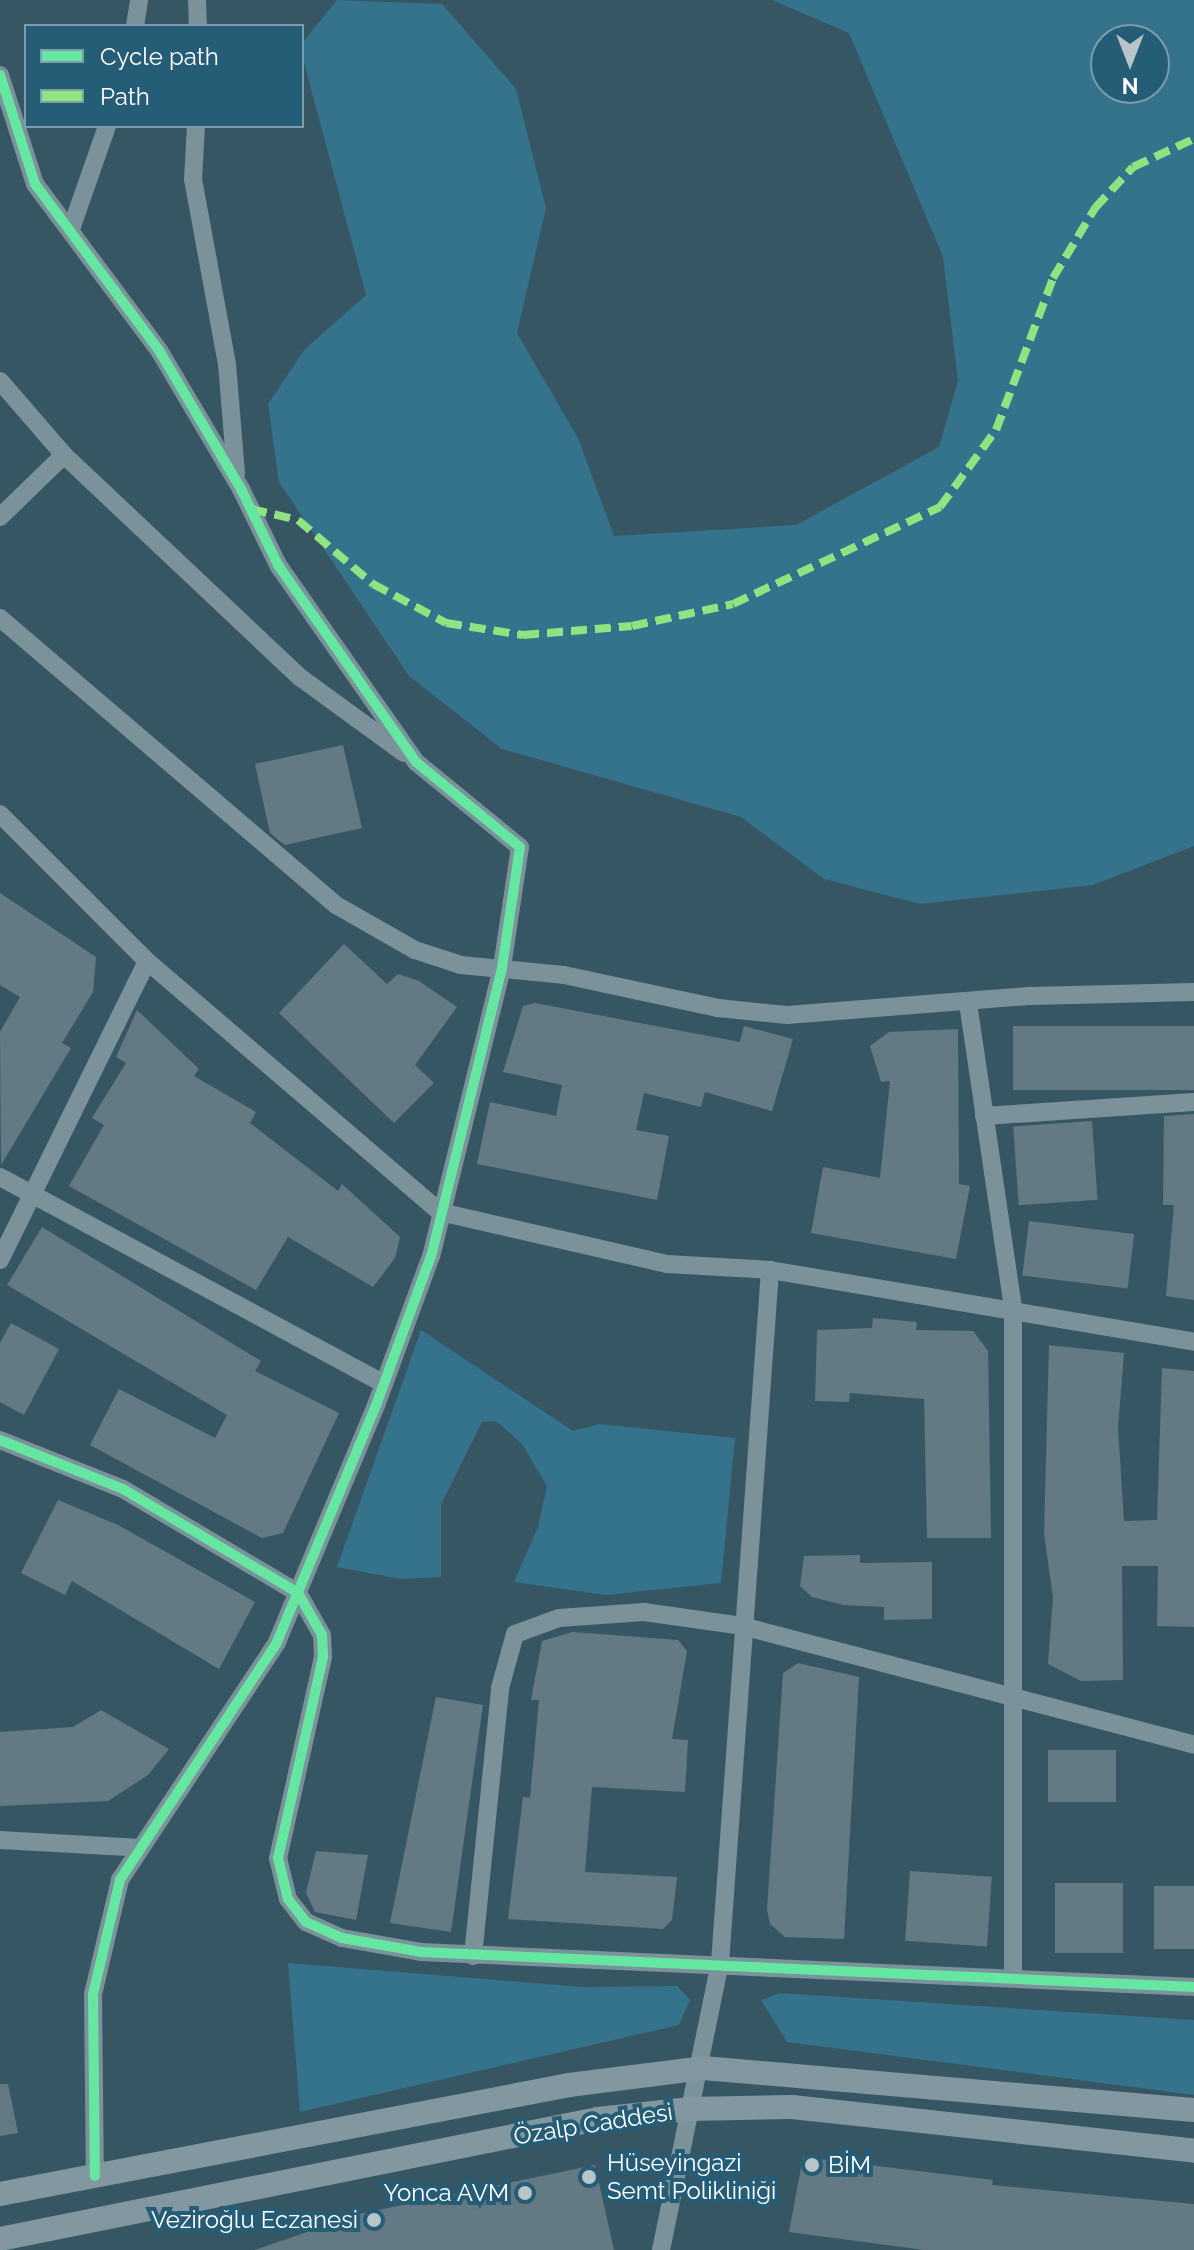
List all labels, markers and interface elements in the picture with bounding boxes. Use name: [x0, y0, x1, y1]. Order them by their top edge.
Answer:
legend: [24, 24, 304, 128]
north arrow: [1090, 24, 1170, 104]
text: Cycle path: [100, 42, 219, 71]
text: N: [1122, 73, 1138, 99]
text: Path: [100, 82, 150, 111]
street label: Özalp Caddesi: [511, 2097, 675, 2151]
place label: Hüseyingazi Semt Polikliniği: [607, 2149, 776, 2205]
place label: BİM: [828, 2151, 871, 2179]
marker: BİM: [803, 2156, 821, 2174]
marker: Hüseyingazi Semt Polikliniği: [578, 2166, 600, 2188]
place label: Yonca AVM: [383, 2179, 509, 2207]
marker: Yonca AVM: [516, 2184, 534, 2202]
place label: Veziroğlu Eczanesi: [151, 2206, 358, 2234]
marker: Veziroğlu Eczanesi: [365, 2211, 383, 2229]

